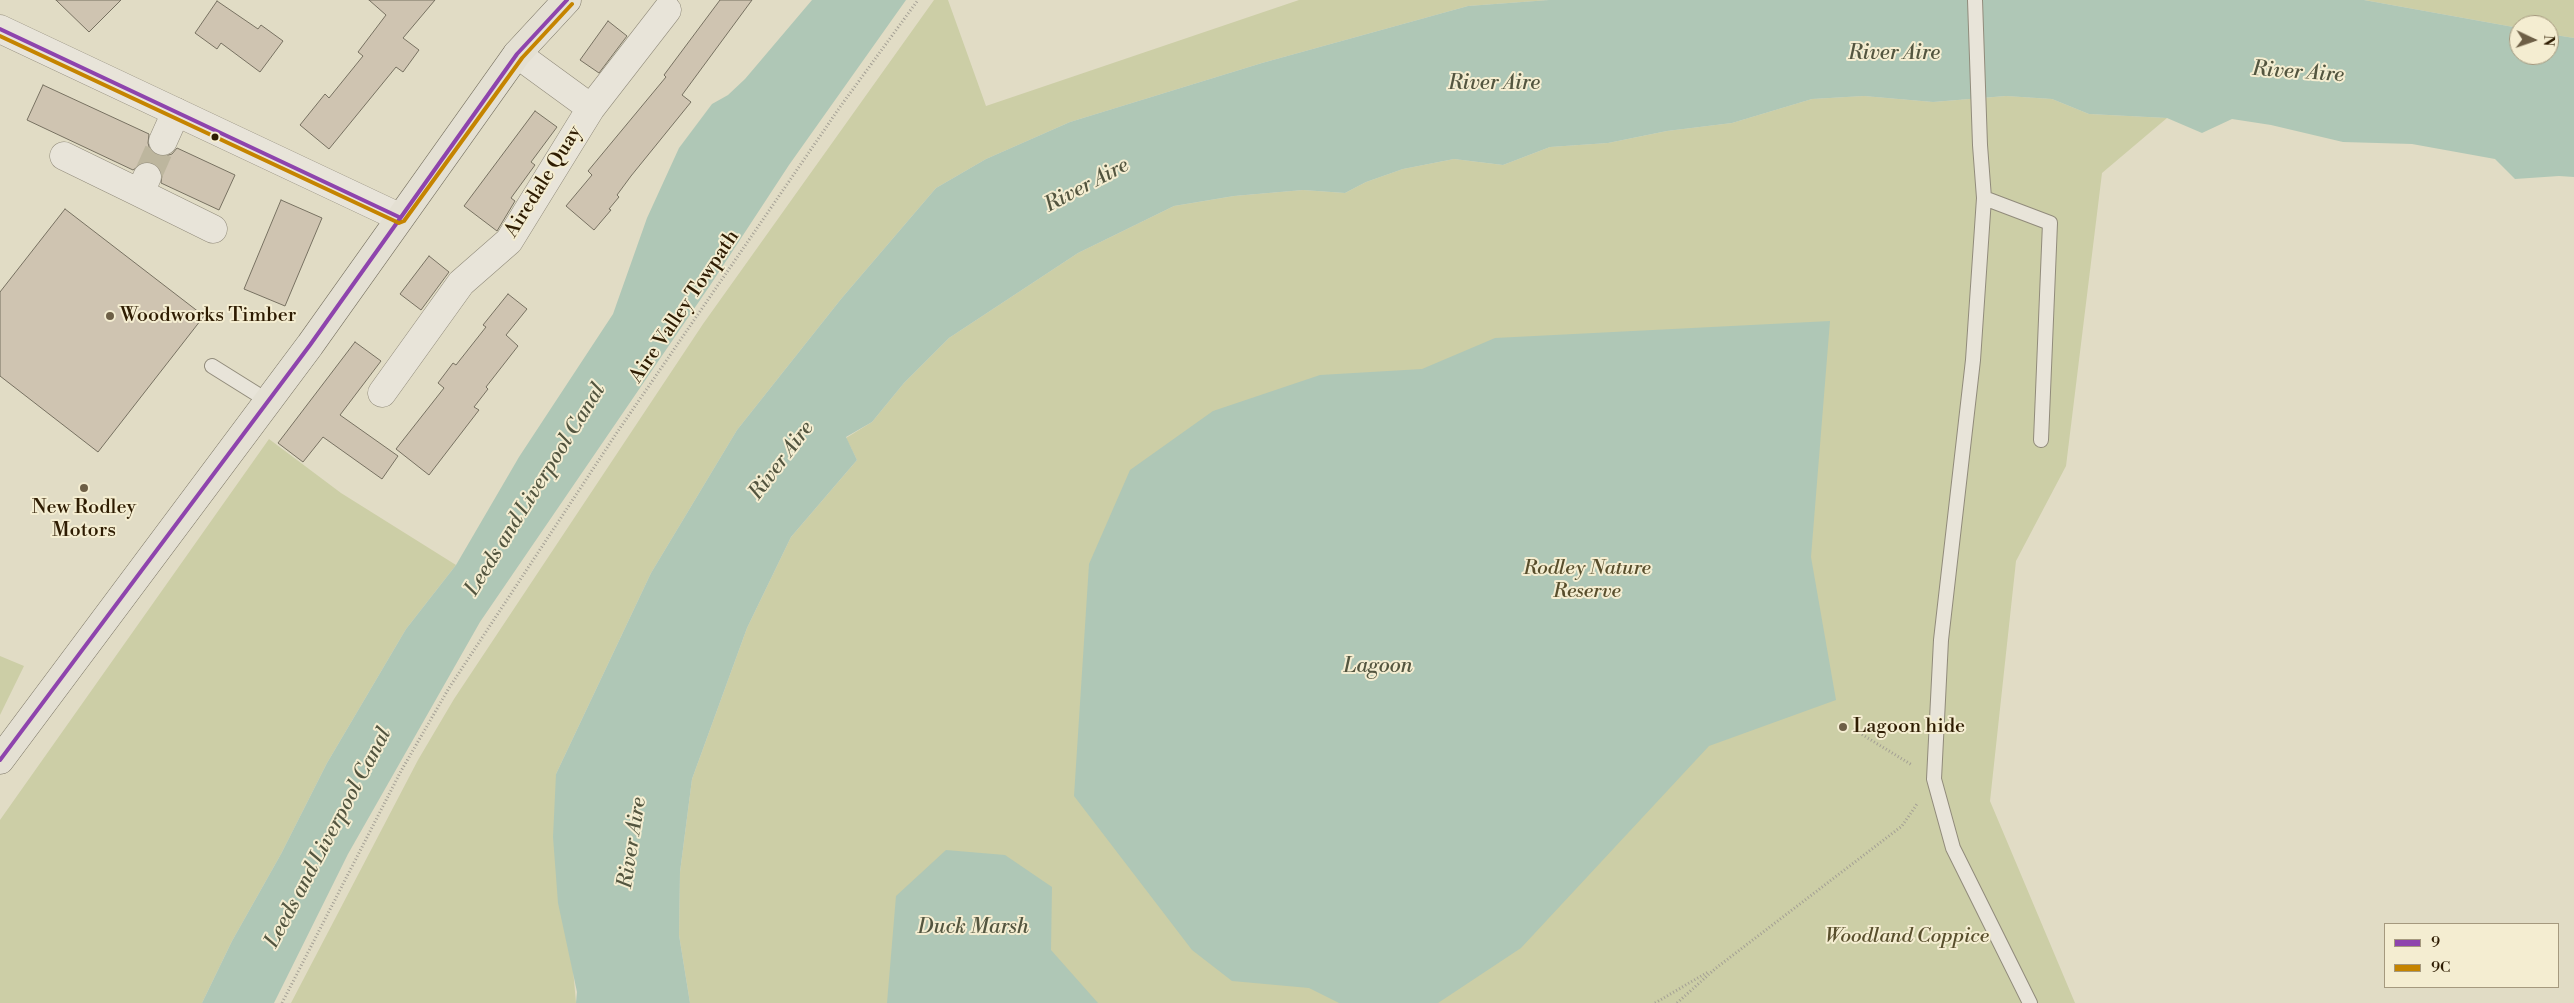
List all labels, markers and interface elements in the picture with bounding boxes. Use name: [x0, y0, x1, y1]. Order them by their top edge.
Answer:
north arrow: [2509, 15, 2559, 65]
text: N: [2539, 35, 2557, 47]
water label: River Aire: [1848, 41, 1940, 67]
water label: River Aire: [2251, 57, 2345, 89]
water label: River Aire: [1448, 71, 1540, 97]
street label: Airedale Quay: [500, 122, 588, 242]
unlabelled marker: [210, 132, 220, 142]
water label: River Aire: [1041, 153, 1133, 219]
street label: Aire Valley Towpath: [625, 226, 745, 388]
place label: Woodworks Timber: [120, 304, 296, 328]
marker: Woodworks Timber: [104, 310, 116, 322]
water label: Leeds and Liverpool Canal: [460, 379, 612, 601]
water label: River Aire: [744, 417, 820, 505]
marker: New Rodley Motors: [78, 482, 90, 494]
place label: New Rodley Motors: [32, 496, 136, 543]
park label: Rodley Nature Reserve: [1523, 557, 1651, 604]
water label: Lagoon: [1344, 654, 1412, 680]
place label: Lagoon hide: [1853, 715, 1965, 739]
marker: Lagoon hide: [1837, 721, 1849, 733]
water label: Leeds and Liverpool Canal: [260, 724, 398, 952]
water label: River Aire: [613, 796, 653, 890]
water label: Duck Marsh: [917, 915, 1029, 941]
legend: [2384, 923, 2559, 988]
park label: Woodland Coppice: [1825, 925, 1989, 949]
text: 9: [2431, 933, 2440, 952]
text: 9C: [2431, 958, 2450, 977]

